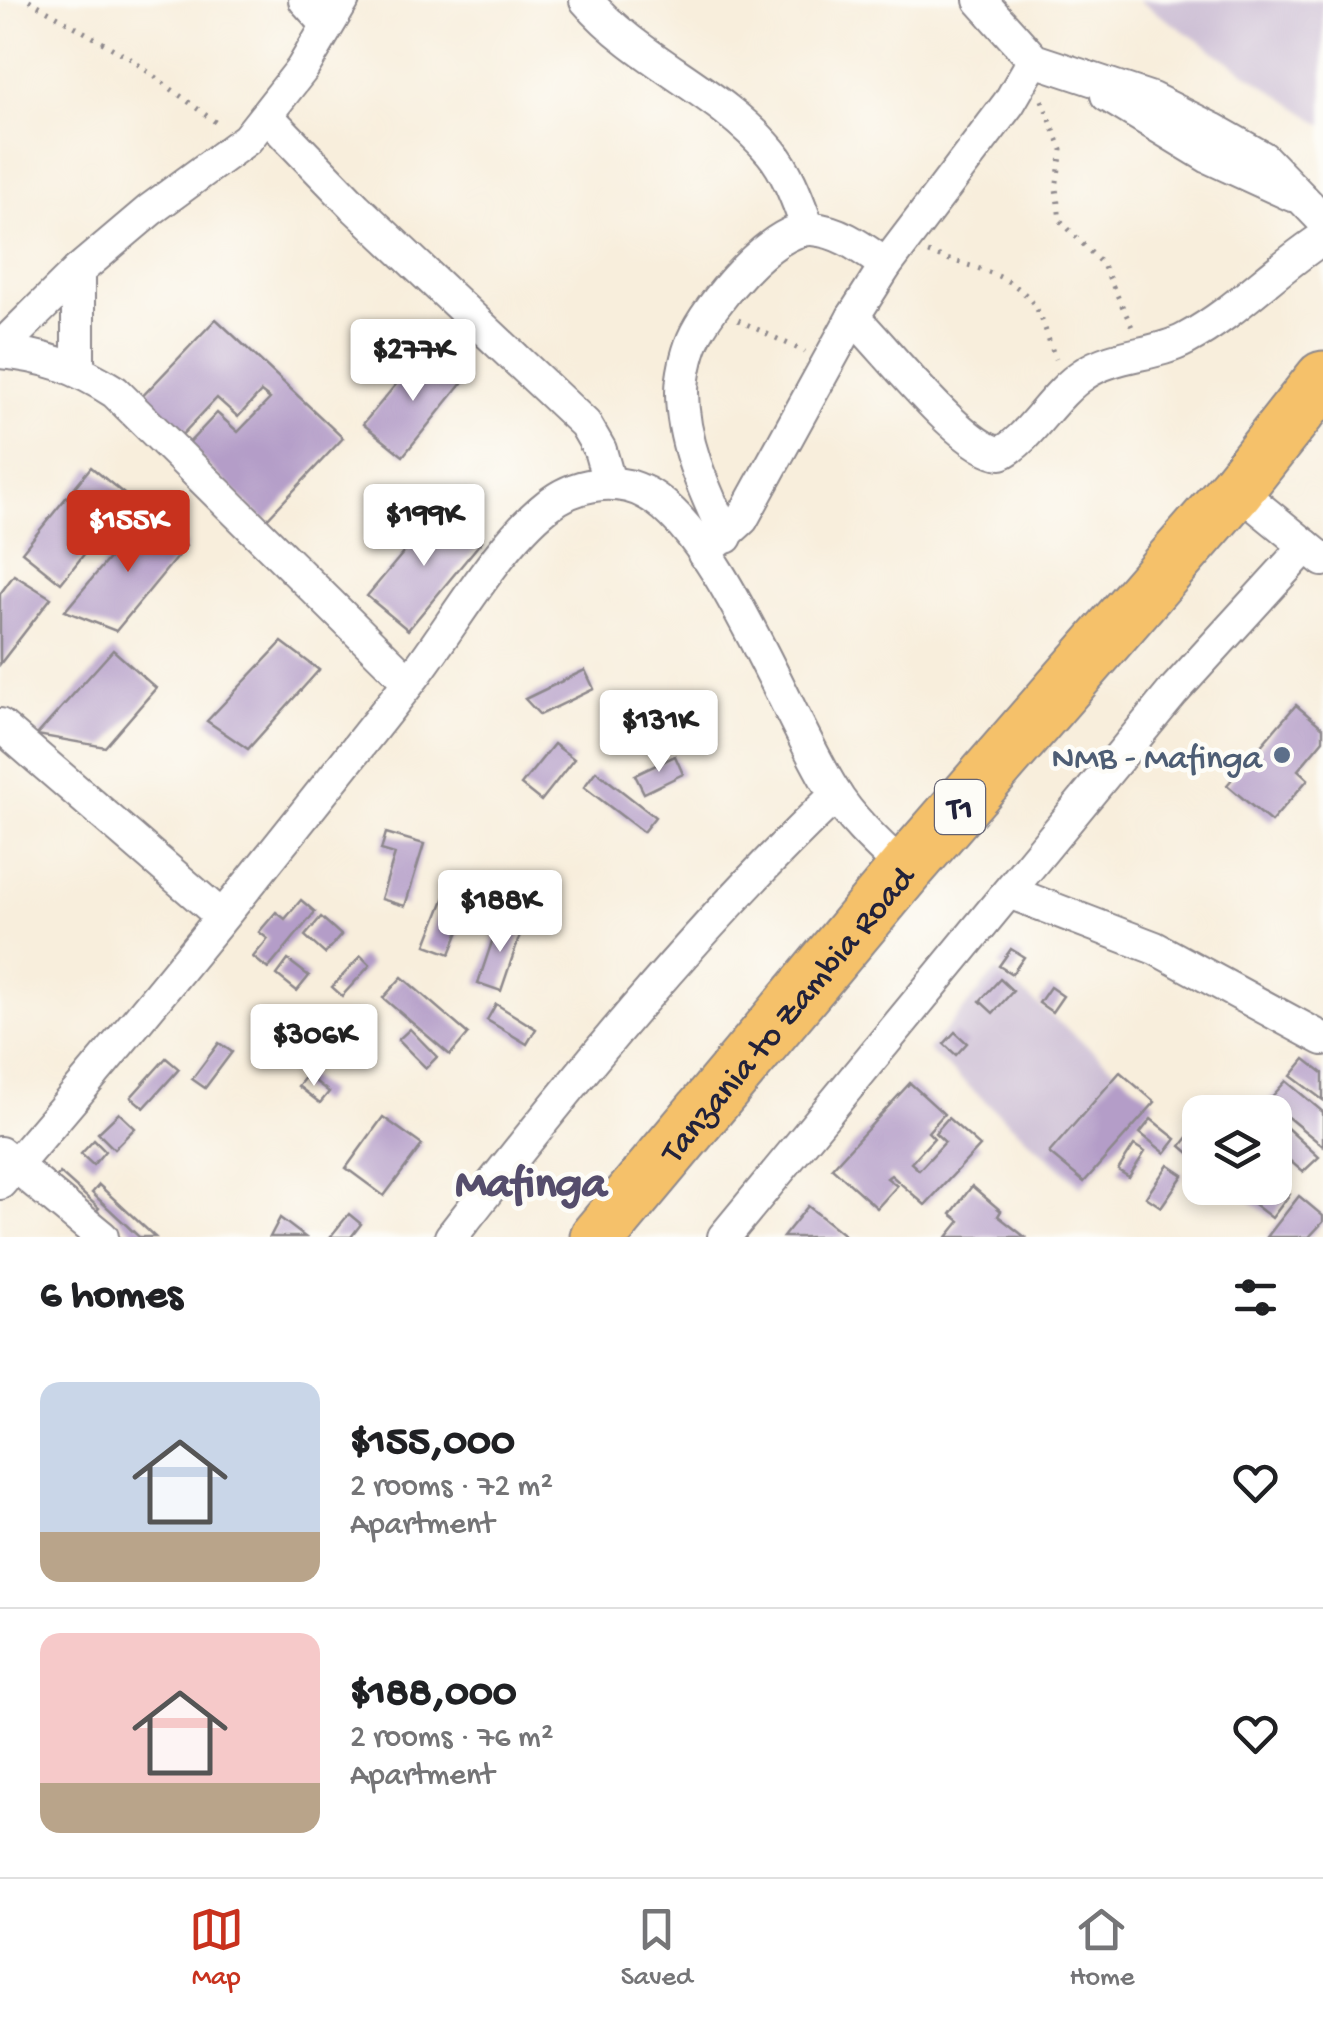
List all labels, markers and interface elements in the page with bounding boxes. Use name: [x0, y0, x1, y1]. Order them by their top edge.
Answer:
pin: $277K: [343, 319, 483, 404]
text: $277K: [373, 332, 453, 370]
pin: $199K: [354, 484, 494, 569]
pin: $155K: [58, 490, 198, 575]
text: $199K: [386, 497, 462, 535]
text: $155K: [89, 503, 167, 541]
pin: $131K: [589, 690, 729, 775]
text: $131K: [622, 703, 696, 741]
place label: NMB - Mafinga: [1051, 740, 1264, 781]
marker: NMB - Mafinga: [1271, 744, 1293, 766]
road number: T1: [935, 780, 985, 834]
street label: Tanzania to Zambia Road: [652, 858, 927, 1175]
pin: $188K: [430, 870, 570, 955]
text: $188K: [460, 883, 540, 921]
pin: $306K: [244, 1004, 384, 1089]
text: $306K: [273, 1017, 356, 1055]
map controls: [1182, 1095, 1292, 1205]
button: layers: [1182, 1095, 1292, 1205]
district label: Mafinga: [455, 1160, 609, 1213]
icon: filters: [1228, 1270, 1283, 1325]
text: 6 homes: [40, 1273, 183, 1322]
text: $155,000: [350, 1420, 515, 1469]
icon: home: [120, 1422, 240, 1542]
icon: heart: [1228, 1455, 1283, 1510]
text: 2 rooms · 72 m²: [350, 1469, 553, 1507]
text: Apartment: [350, 1507, 494, 1545]
text: $188,000: [350, 1671, 517, 1720]
icon: home: [120, 1673, 240, 1793]
icon: heart: [1228, 1706, 1283, 1761]
text: 2 rooms · 76 m²: [350, 1720, 553, 1758]
text: Apartment: [350, 1758, 494, 1796]
tab: Map: [189, 1902, 244, 1995]
tab: Saved: [621, 1902, 692, 1995]
tab: Home: [1070, 1902, 1134, 1995]

